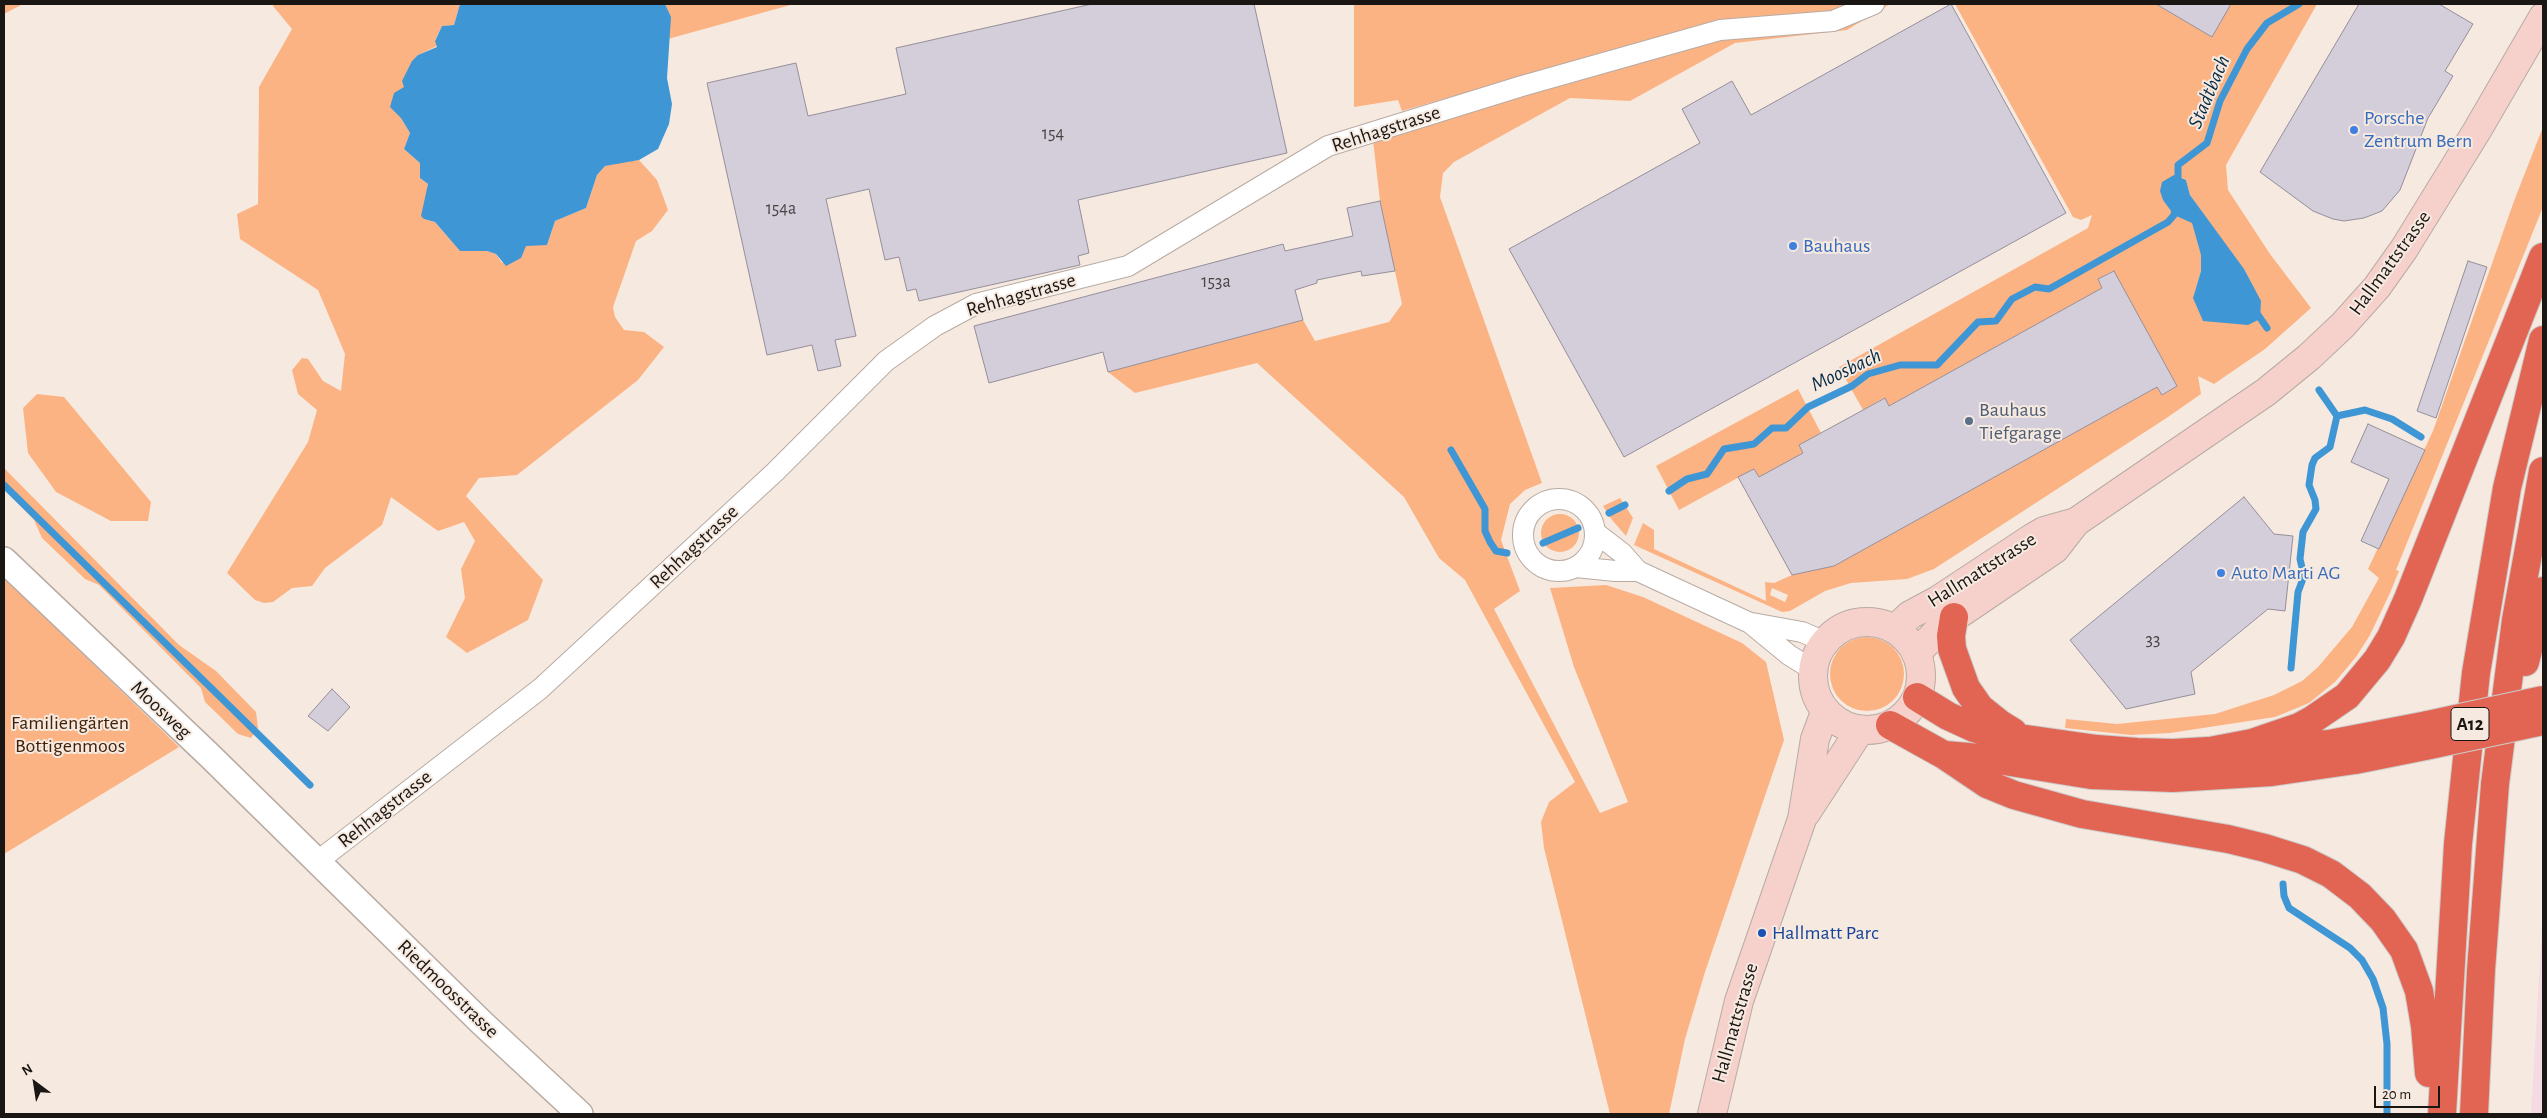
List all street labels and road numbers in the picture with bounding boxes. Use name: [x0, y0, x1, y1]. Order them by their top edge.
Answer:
street label: Rehhagstrasse: [1329, 100, 1443, 158]
street label: Hallmattstrasse: [2344, 206, 2436, 320]
street label: Rehhagstrasse: [964, 268, 1078, 322]
street label: Rehhagstrasse: [645, 500, 743, 594]
street label: Hallmattstrasse: [1923, 527, 2041, 613]
street label: Moosweg: [126, 676, 196, 744]
road number: A12: [2451, 708, 2489, 741]
street label: Rehhagstrasse: [333, 765, 437, 853]
street label: Riedmoosstrasse: [392, 935, 504, 1043]
street label: Hallmattstrasse: [1706, 960, 1764, 1086]

